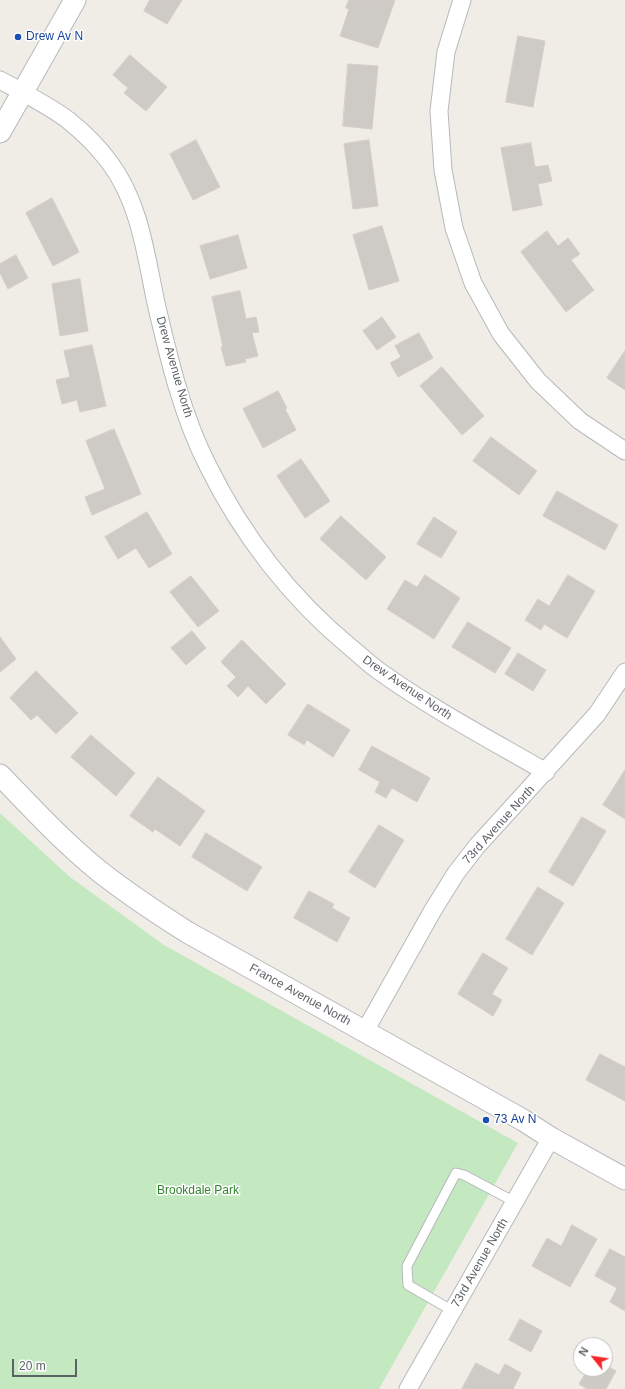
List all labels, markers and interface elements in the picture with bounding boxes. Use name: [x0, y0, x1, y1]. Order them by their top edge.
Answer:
place label: Drew Av N: [26, 30, 83, 44]
marker: Drew Av N: [13, 32, 23, 42]
street label: Drew Avenue North: [153, 315, 195, 419]
street label: Drew Avenue North: [360, 653, 454, 723]
street label: 73rd Avenue North: [460, 783, 538, 867]
street label: France Avenue North: [247, 961, 353, 1029]
place label: 73 Av N: [494, 1113, 536, 1127]
marker: 73 Av N: [481, 1115, 491, 1125]
park label: Brookdale Park: [157, 1184, 239, 1198]
street label: 73rd Avenue North: [449, 1216, 511, 1310]
north arrow: [573, 1337, 613, 1377]
text: N: [576, 1345, 591, 1358]
scale bar: [14, 1351, 79, 1377]
text: 20 m: [19, 1359, 46, 1373]

